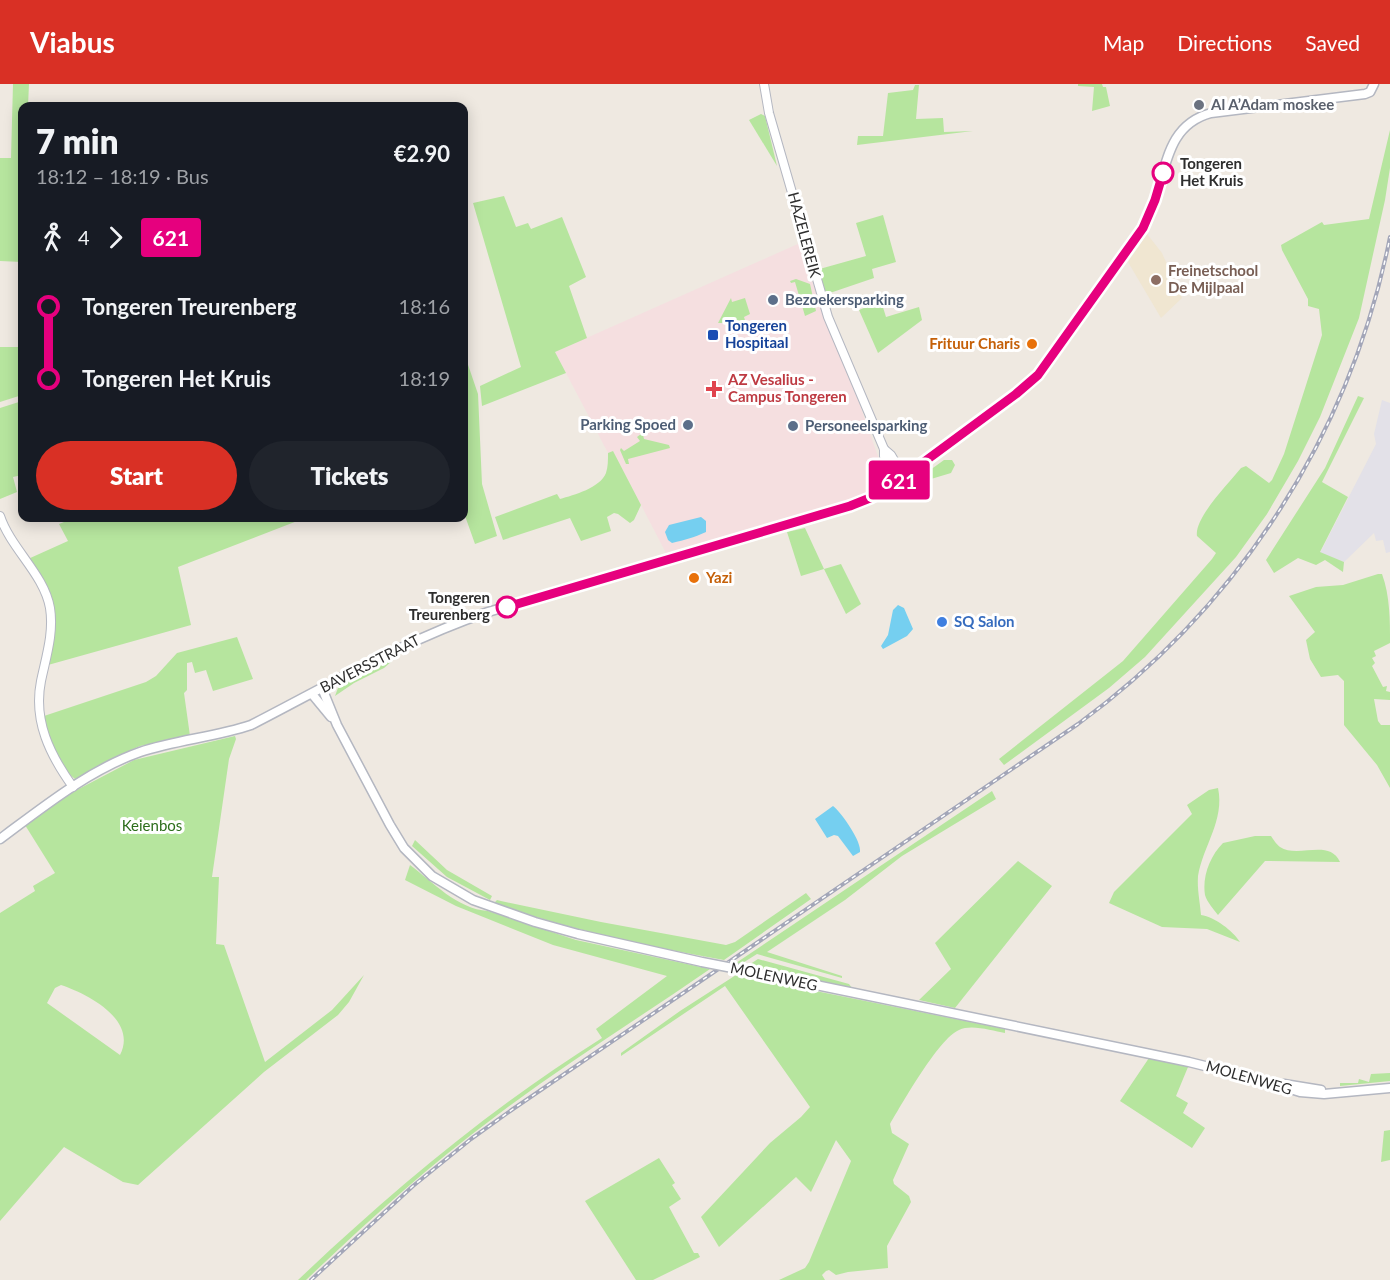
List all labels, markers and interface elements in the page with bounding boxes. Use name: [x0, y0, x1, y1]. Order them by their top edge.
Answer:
text: Viabus: [30, 25, 115, 59]
text: Map: [1103, 30, 1144, 55]
text: Directions: [1177, 30, 1272, 55]
text: Saved: [1305, 30, 1360, 55]
place label: Al A’Adam moskee: [1210, 95, 1334, 113]
marker: Al A’Adam moskee: [1192, 98, 1206, 112]
text: 7 min: [36, 121, 118, 161]
text: €2.90: [394, 140, 450, 167]
place label: Tongeren Het Kruis: [1180, 154, 1244, 189]
marker: Tongeren Het Kruis: [1152, 162, 1174, 184]
text: 18:12 – 18:19 · Bus: [36, 164, 209, 188]
street label: HAZELEREIK: [785, 190, 825, 280]
icon: walk: [36, 221, 69, 254]
icon: forward: [99, 221, 132, 254]
text: 4: [78, 225, 90, 249]
text: 621: [153, 225, 189, 250]
place label: Freinetschool De Mijlpaal: [1168, 261, 1258, 296]
marker: Freinetschool De Mijlpaal: [1149, 273, 1163, 287]
place label: Bezoekersparking: [785, 290, 904, 308]
text: Tongeren Treurenberg: [82, 293, 296, 320]
marker: Bezoekersparking: [766, 293, 780, 307]
text: 18:16: [399, 294, 450, 318]
place label: Tongeren Hospitaal: [725, 316, 788, 351]
marker: Tongeren Hospitaal: [706, 328, 720, 342]
place label: Frituur Charis: [929, 334, 1020, 352]
marker: Frituur Charis: [1025, 337, 1039, 351]
text: Tongeren Het Kruis: [82, 365, 271, 392]
text: 18:19: [399, 366, 450, 390]
place label: AZ Vesalius - Campus Tongeren: [727, 370, 847, 405]
marker: AZ Vesalius - Campus Tongeren: [705, 380, 723, 398]
place label: Parking Spoed: [580, 415, 676, 433]
place label: Personeelsparking: [805, 416, 928, 434]
marker: Parking Spoed: [681, 418, 695, 432]
marker: Personeelsparking: [786, 419, 800, 433]
button: Start: [36, 441, 237, 510]
button: Tickets: [249, 441, 450, 510]
line badge: 621: [864, 460, 934, 500]
text: 621: [881, 468, 917, 493]
place label: Yazi: [705, 568, 733, 586]
marker: Yazi: [687, 571, 701, 585]
place label: Tongeren Treurenberg: [409, 588, 490, 623]
marker: Tongeren Treurenberg: [496, 596, 518, 618]
place label: SQ Salon: [954, 612, 1015, 630]
marker: SQ Salon: [935, 615, 949, 629]
street label: BAVERSSTRAAT: [317, 630, 423, 696]
park label: Keienbos: [122, 816, 182, 834]
street label: MOLENWEG: [729, 958, 819, 994]
street label: MOLENWEG: [1204, 1056, 1294, 1098]

